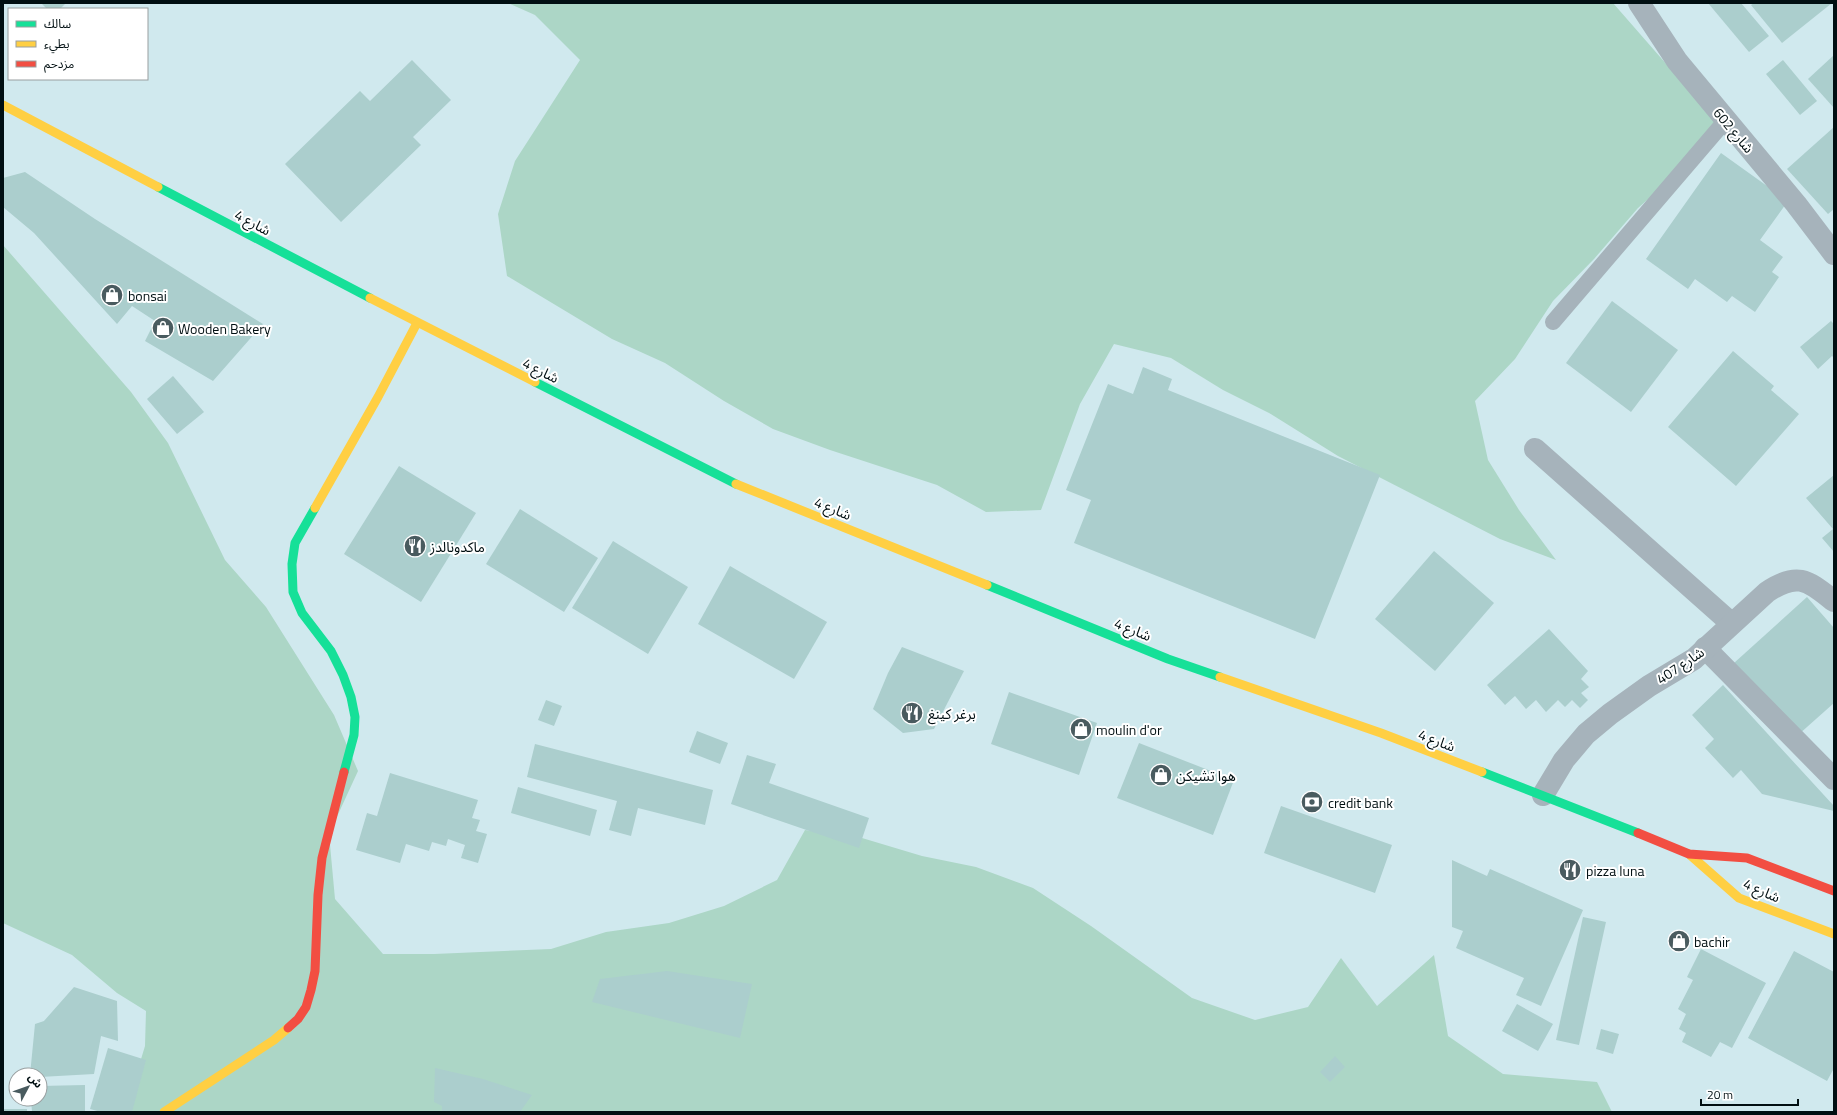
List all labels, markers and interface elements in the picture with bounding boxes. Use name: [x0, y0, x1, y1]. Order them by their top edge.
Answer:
legend: [8, 8, 148, 80]
text: سالك: [44, 14, 71, 33]
text: بطيء: [44, 34, 70, 54]
text: مزدحم: [44, 54, 74, 73]
street label: شارع 602: [1708, 103, 1759, 158]
street label: شارع 4: [231, 204, 275, 241]
shop icon: bonsai: [99, 282, 125, 308]
place label: bonsai: [128, 285, 167, 306]
shop icon: Wooden Bakery: [150, 315, 176, 341]
place label: Wooden Bakery: [178, 318, 271, 339]
street label: شارع 4: [519, 352, 563, 389]
street label: شارع 4: [811, 491, 855, 526]
restaurant icon: ماكدونالدز: [402, 533, 428, 559]
place label: ماكدونالدز: [429, 536, 485, 557]
street label: شارع 4: [1111, 612, 1155, 647]
street label: شارع 407: [1652, 641, 1709, 690]
restaurant icon: برغر كينغ: [899, 700, 925, 726]
place label: برغر كينغ: [928, 703, 976, 725]
shop icon: moulin d'or: [1068, 716, 1094, 742]
place label: moulin d'or: [1096, 719, 1162, 740]
street label: شارع 4: [1415, 723, 1459, 758]
shop icon: هوا تشيكن: [1148, 762, 1174, 788]
place label: هوا تشيكن: [1176, 765, 1236, 786]
bank icon: credit bank: [1299, 789, 1325, 815]
place label: credit bank: [1328, 792, 1393, 813]
restaurant icon: pizza luna: [1557, 857, 1583, 883]
place label: pizza luna: [1586, 860, 1644, 881]
street label: شارع 4: [1740, 873, 1784, 908]
shop icon: bachir: [1666, 928, 1692, 954]
place label: bachir: [1694, 931, 1730, 952]
north arrow: [8, 1067, 48, 1107]
text: ش: [25, 1070, 47, 1091]
scale bar: [1701, 1081, 1798, 1107]
text: 20 m: [1707, 1085, 1733, 1104]

